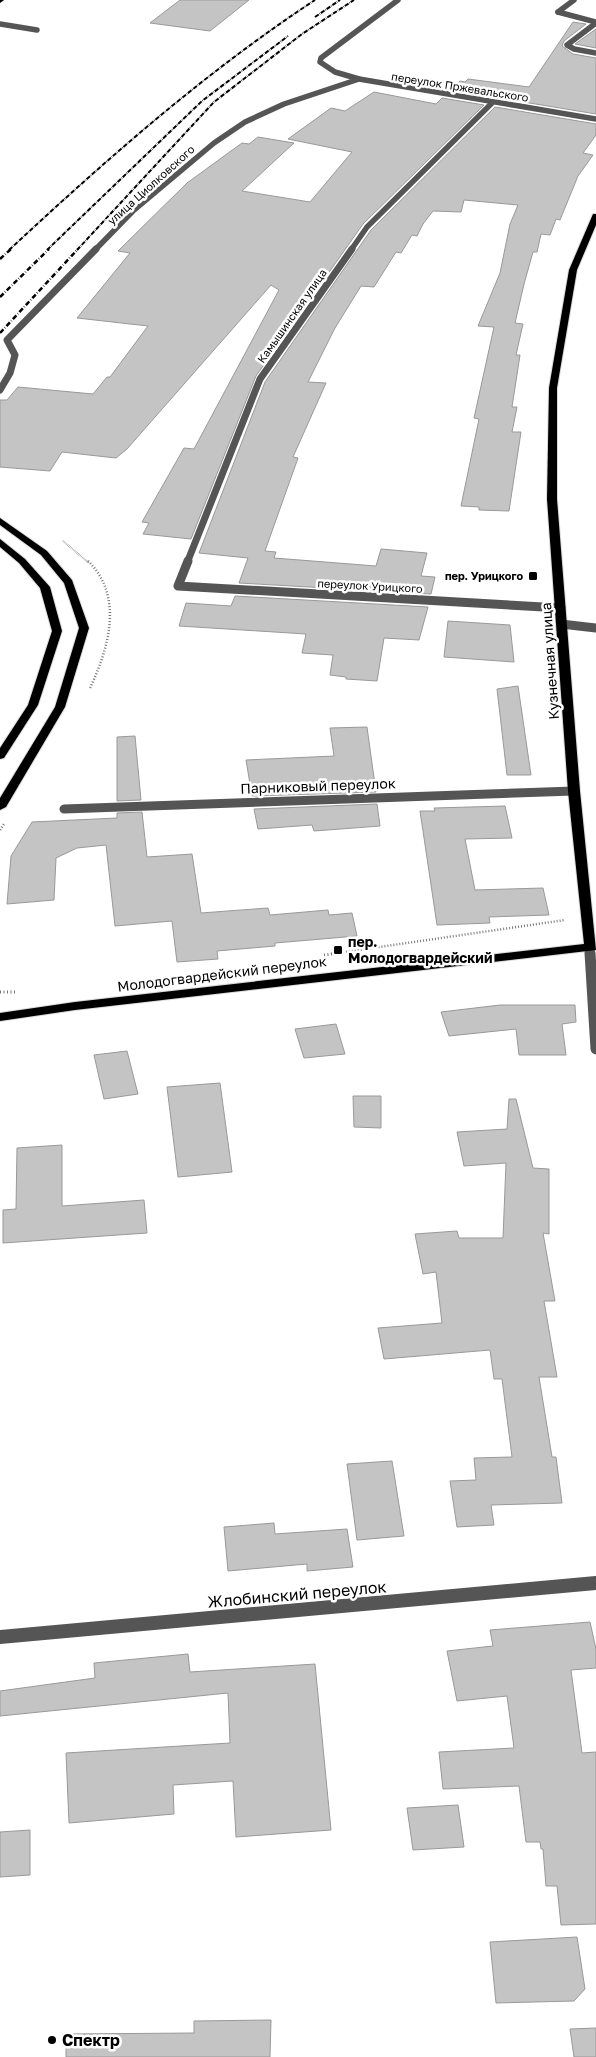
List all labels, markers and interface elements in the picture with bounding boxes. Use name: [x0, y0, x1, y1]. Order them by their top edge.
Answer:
street label: переулок Пржевальского: [391, 69, 530, 104]
street label: улица Циолковского: [105, 142, 197, 227]
street label: Камышинская улица: [254, 266, 329, 365]
place label: пер. Урицкого: [445, 569, 523, 582]
marker: пер. Урицкого: [527, 570, 539, 582]
street label: переулок Урицкого: [317, 576, 423, 595]
street label: Кузнечная улица: [537, 602, 562, 720]
street label: Парниковый переулок: [240, 774, 396, 797]
place label: пер. Молодогвардейский: [348, 933, 492, 966]
marker: пер. Молодогвардейский: [332, 944, 344, 956]
street label: Молодогвардейский переулок: [116, 952, 328, 995]
street label: Жлобинский переулок: [207, 1576, 387, 1612]
place label: Спектр: [62, 2030, 120, 2050]
marker: Спектр: [46, 2034, 58, 2046]

